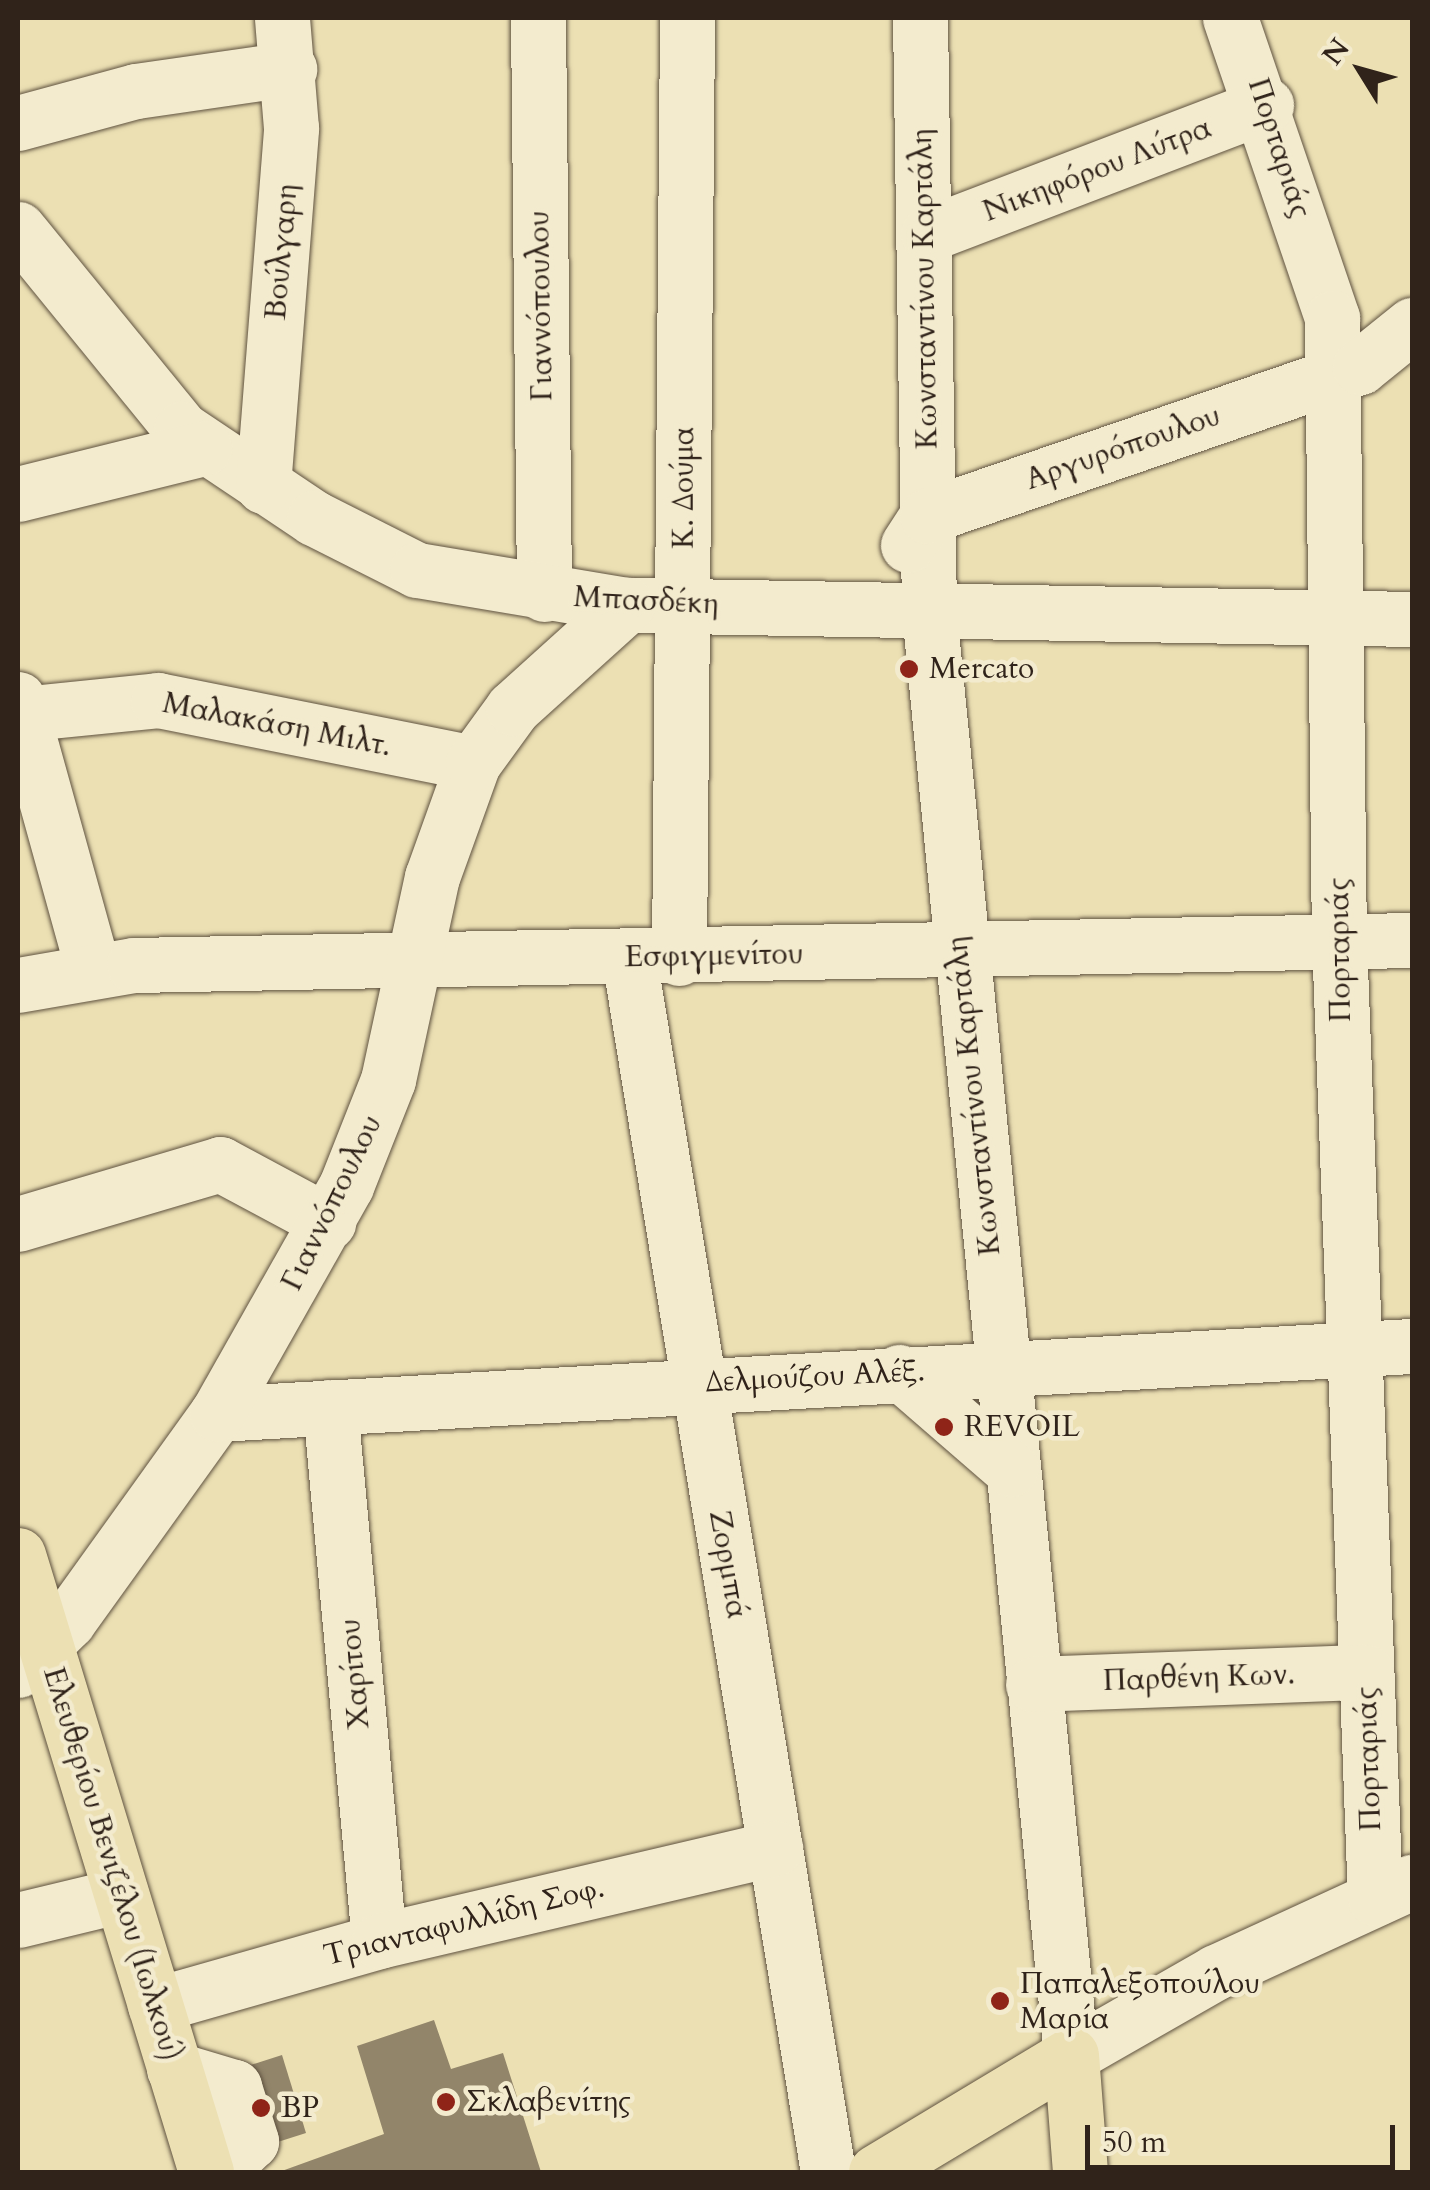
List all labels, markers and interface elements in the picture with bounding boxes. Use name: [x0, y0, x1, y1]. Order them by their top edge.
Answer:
north arrow: [1310, 20, 1410, 120]
text: N: [1314, 31, 1359, 73]
street label: Πορταριάς: [1240, 74, 1318, 222]
street label: Νικηφόρου Λύτρα: [978, 110, 1216, 230]
street label: Κωνσταντίνου Καρτάλη: [904, 128, 946, 450]
street label: Βούλγαρη: [258, 183, 306, 321]
street label: Γιαννόπουλου: [521, 210, 561, 402]
street label: Αργυρόπουλου: [1021, 398, 1225, 498]
street label: Κ. Δούμα: [666, 427, 702, 549]
street label: Μπασδέκη: [573, 579, 719, 623]
place label: Mercato: [929, 651, 1034, 687]
marker: Mercato: [898, 658, 920, 680]
street label: Μαλακάση Μιλτ.: [160, 685, 394, 765]
street label: Πορταριάς: [1321, 877, 1359, 1023]
street label: Κωνσταντίνου Καρτάλη: [939, 935, 1009, 1257]
street label: Εσφιγμενίτου: [624, 936, 804, 976]
street label: Γιαννόπουλου: [274, 1109, 390, 1297]
street label: Δελμούζου Αλέξ.: [704, 1353, 926, 1401]
place label: REVOIL: [964, 1409, 1080, 1445]
marker: REVOIL: [933, 1416, 955, 1438]
street label: Ζορμπά: [701, 1508, 755, 1622]
street label: Χαρίτου: [332, 1617, 378, 1731]
street label: Παρθένη Κων.: [1102, 1657, 1296, 1699]
street label: Ελευθερίου Βενιζέλου (Ιωλκού): [35, 1663, 189, 2065]
street label: Πορταριάς: [1348, 1686, 1390, 1832]
street label: Τριανταφυλλίδη Σοφ.: [320, 1870, 608, 1974]
place label: Παπαλεξοπούλου Μαρία: [1020, 1966, 1260, 2036]
marker: Παπαλεξοπούλου Μαρία: [989, 1990, 1011, 2012]
place label: Σκλαβενίτης: [466, 2084, 631, 2120]
place label: BP: [281, 2090, 319, 2126]
marker: Σκλαβενίτης: [435, 2091, 457, 2113]
marker: BP: [250, 2097, 272, 2119]
scale bar: [1090, 2105, 1400, 2167]
text: 50 m: [1102, 2122, 1166, 2163]

